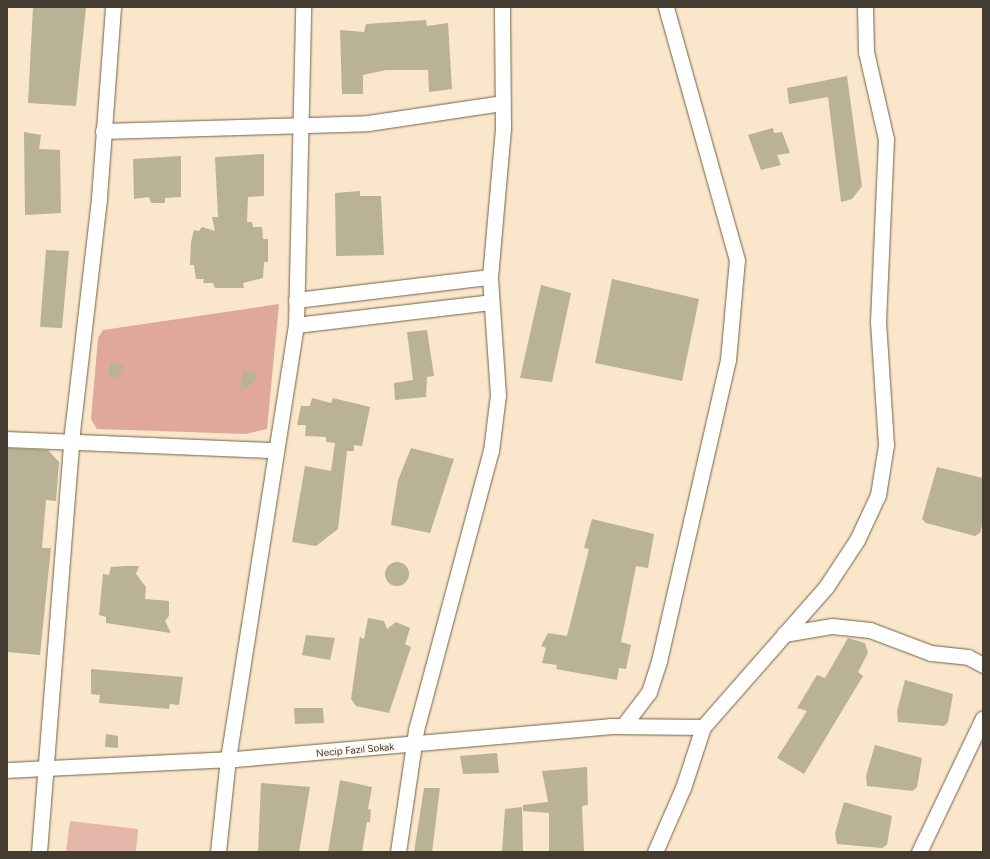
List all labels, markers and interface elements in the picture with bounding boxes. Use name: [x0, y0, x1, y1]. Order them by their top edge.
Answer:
street label: Necip Fazıl Sokak: [315, 741, 395, 759]

